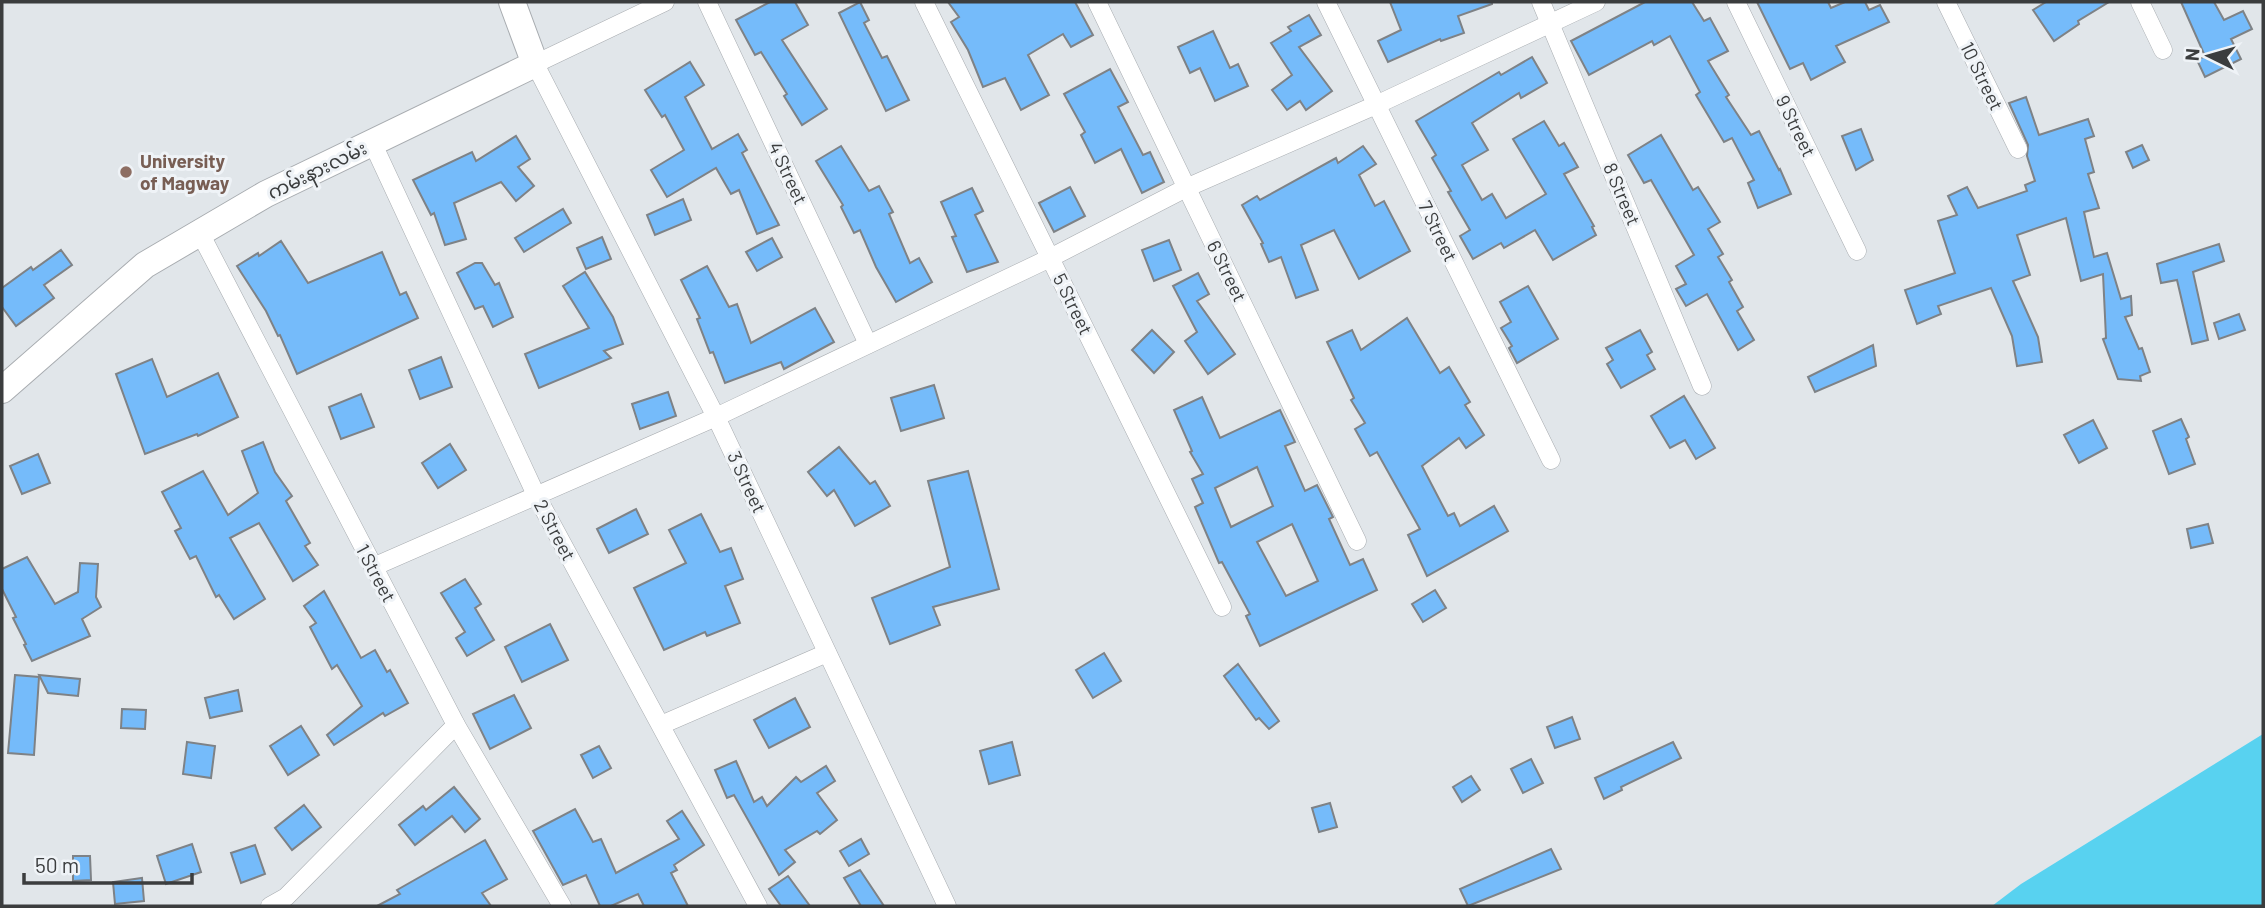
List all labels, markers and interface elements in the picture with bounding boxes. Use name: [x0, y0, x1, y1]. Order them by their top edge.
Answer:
north arrow: [2174, 21, 2244, 91]
street label: 10 Street: [1956, 38, 2009, 114]
text: N: [2180, 47, 2204, 62]
street label: 9 Street: [1772, 91, 1821, 160]
street label: ကမ်းနားလမ်း: [262, 134, 372, 208]
street label: 4 Street: [764, 138, 813, 208]
place label: University of Magway: [140, 149, 230, 194]
street label: 8 Street: [1599, 159, 1646, 228]
marker: University of Magway: [118, 164, 134, 180]
street label: 7 Street: [1414, 197, 1463, 265]
street label: 6 Street: [1203, 236, 1252, 305]
street label: 5 Street: [1049, 269, 1098, 338]
street label: 3 Street: [723, 447, 772, 516]
street label: 2 Street: [530, 495, 581, 564]
street label: 1 Street: [352, 540, 401, 606]
scale bar: [24, 842, 192, 886]
text: 50 m: [35, 852, 79, 877]

